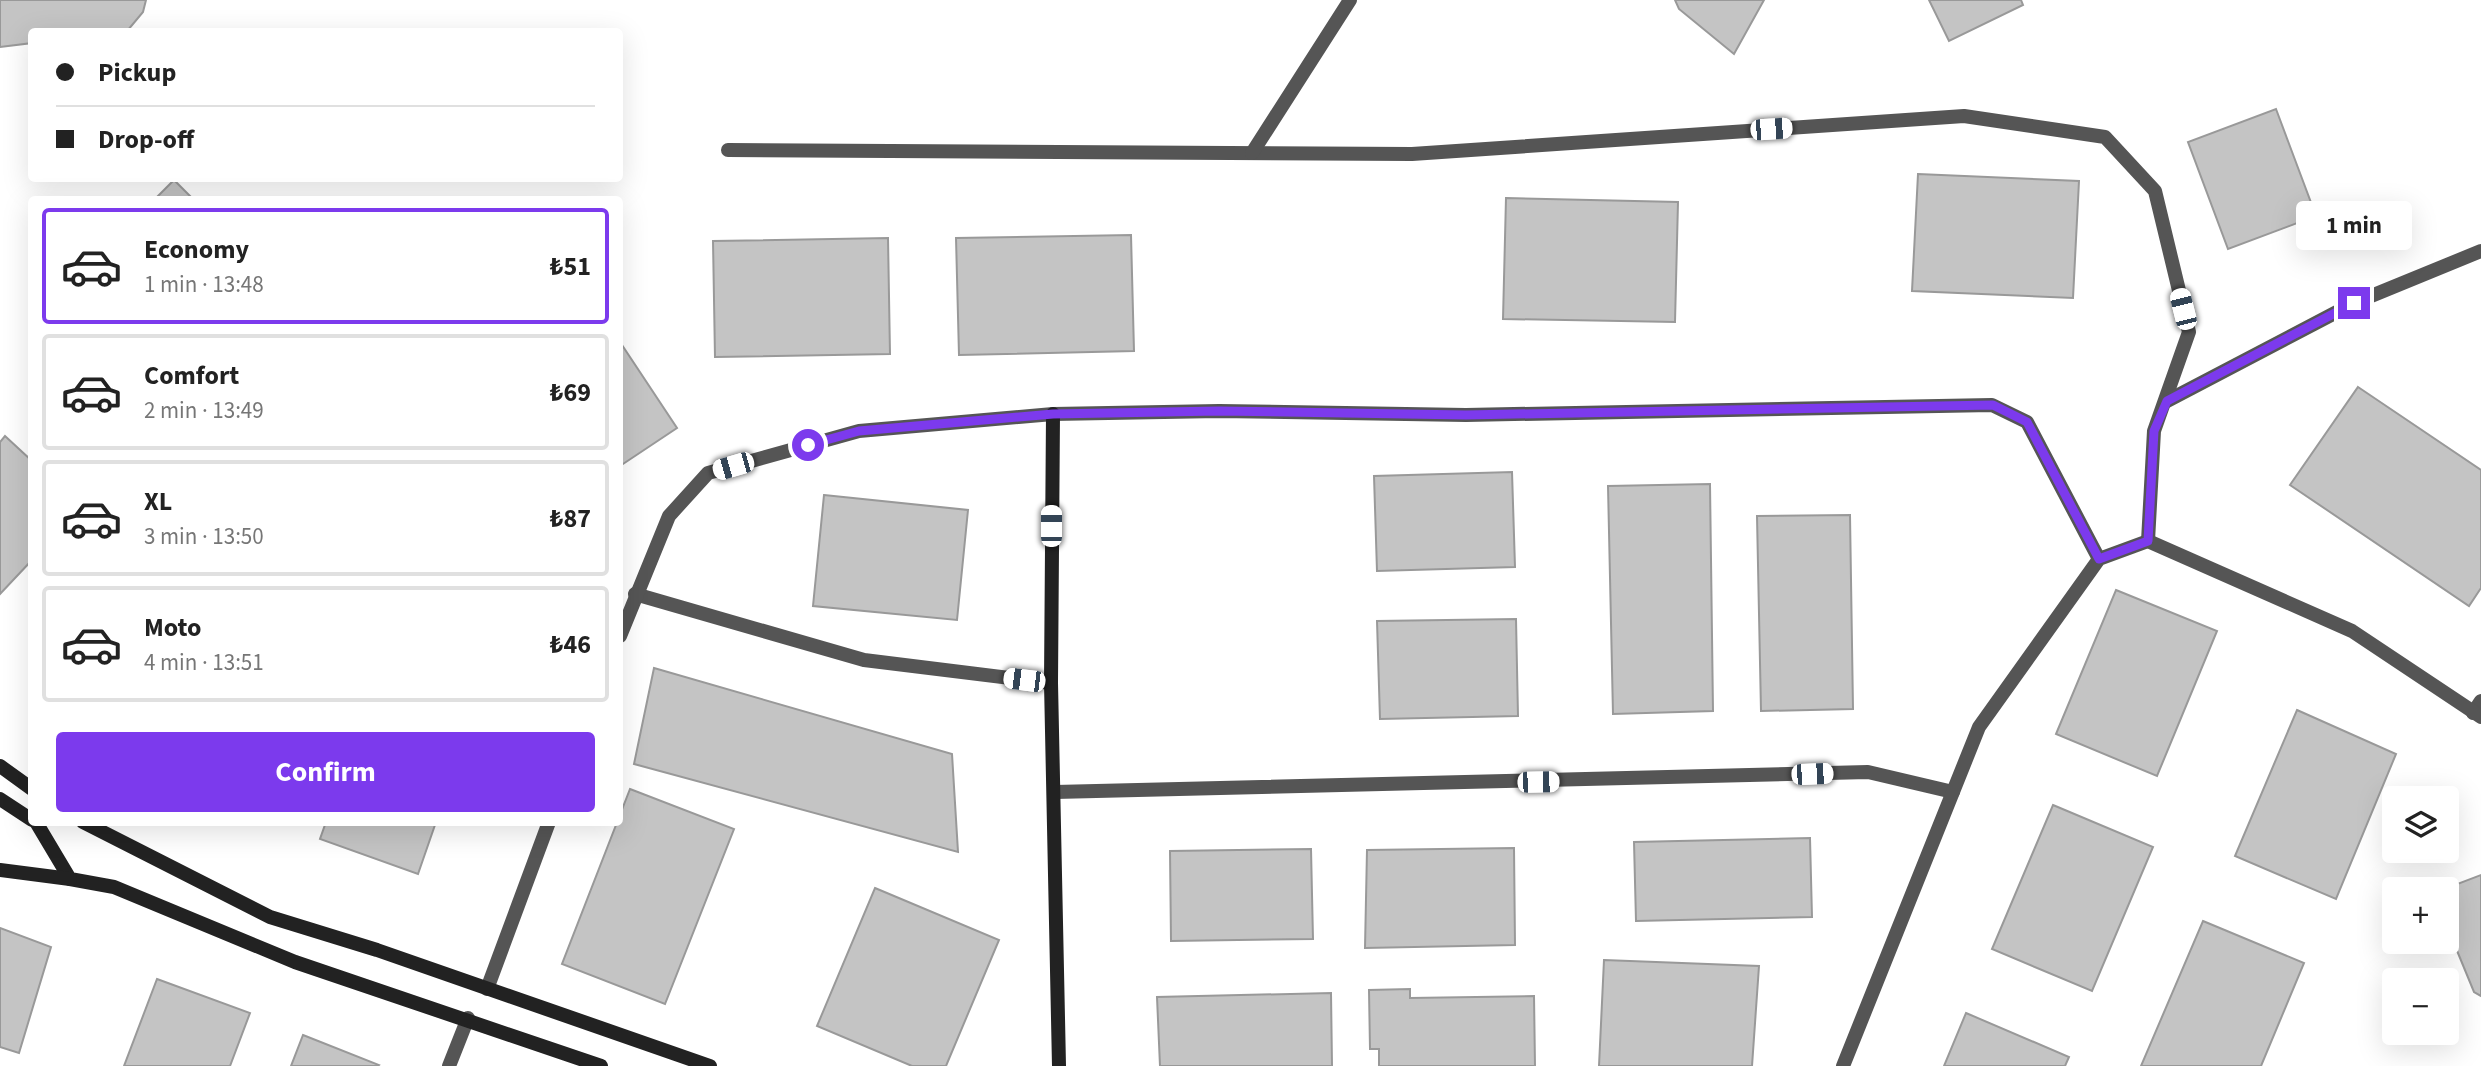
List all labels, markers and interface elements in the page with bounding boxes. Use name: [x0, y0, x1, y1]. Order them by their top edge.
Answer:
text: Pickup: [98, 54, 176, 91]
car: [1750, 117, 1793, 141]
text: Drop-off: [98, 121, 194, 158]
callout: 1 min: [2296, 202, 2412, 250]
text: 1 min: [2326, 209, 2382, 242]
text: Economy: [144, 231, 249, 268]
icon: car: [60, 235, 123, 298]
text: ₺51: [550, 248, 591, 285]
text: 1 min · 13:48: [144, 268, 264, 301]
car: [2168, 286, 2199, 332]
route end: [2338, 287, 2370, 319]
text: Comfort: [144, 357, 239, 394]
icon: car: [60, 361, 123, 424]
text: ₺69: [550, 374, 591, 411]
text: 2 min · 13:49: [144, 394, 264, 427]
route start: [792, 429, 824, 461]
car: [710, 450, 757, 482]
text: XL: [144, 483, 172, 520]
icon: car: [60, 487, 123, 550]
text: ₺87: [550, 500, 591, 537]
car: [1041, 505, 1062, 547]
text: 3 min · 13:50: [144, 520, 264, 553]
text: Moto: [144, 609, 201, 646]
icon: car: [60, 613, 123, 676]
text: ₺46: [550, 626, 591, 663]
text: 4 min · 13:51: [144, 646, 264, 679]
car: [1002, 667, 1047, 693]
button: Confirm: [56, 732, 595, 812]
car: [1791, 763, 1834, 785]
car: [1517, 771, 1560, 793]
map controls: [2382, 786, 2459, 1045]
button: layers: [2382, 786, 2459, 863]
button: +: [2382, 877, 2459, 954]
button: −: [2382, 968, 2459, 1045]

